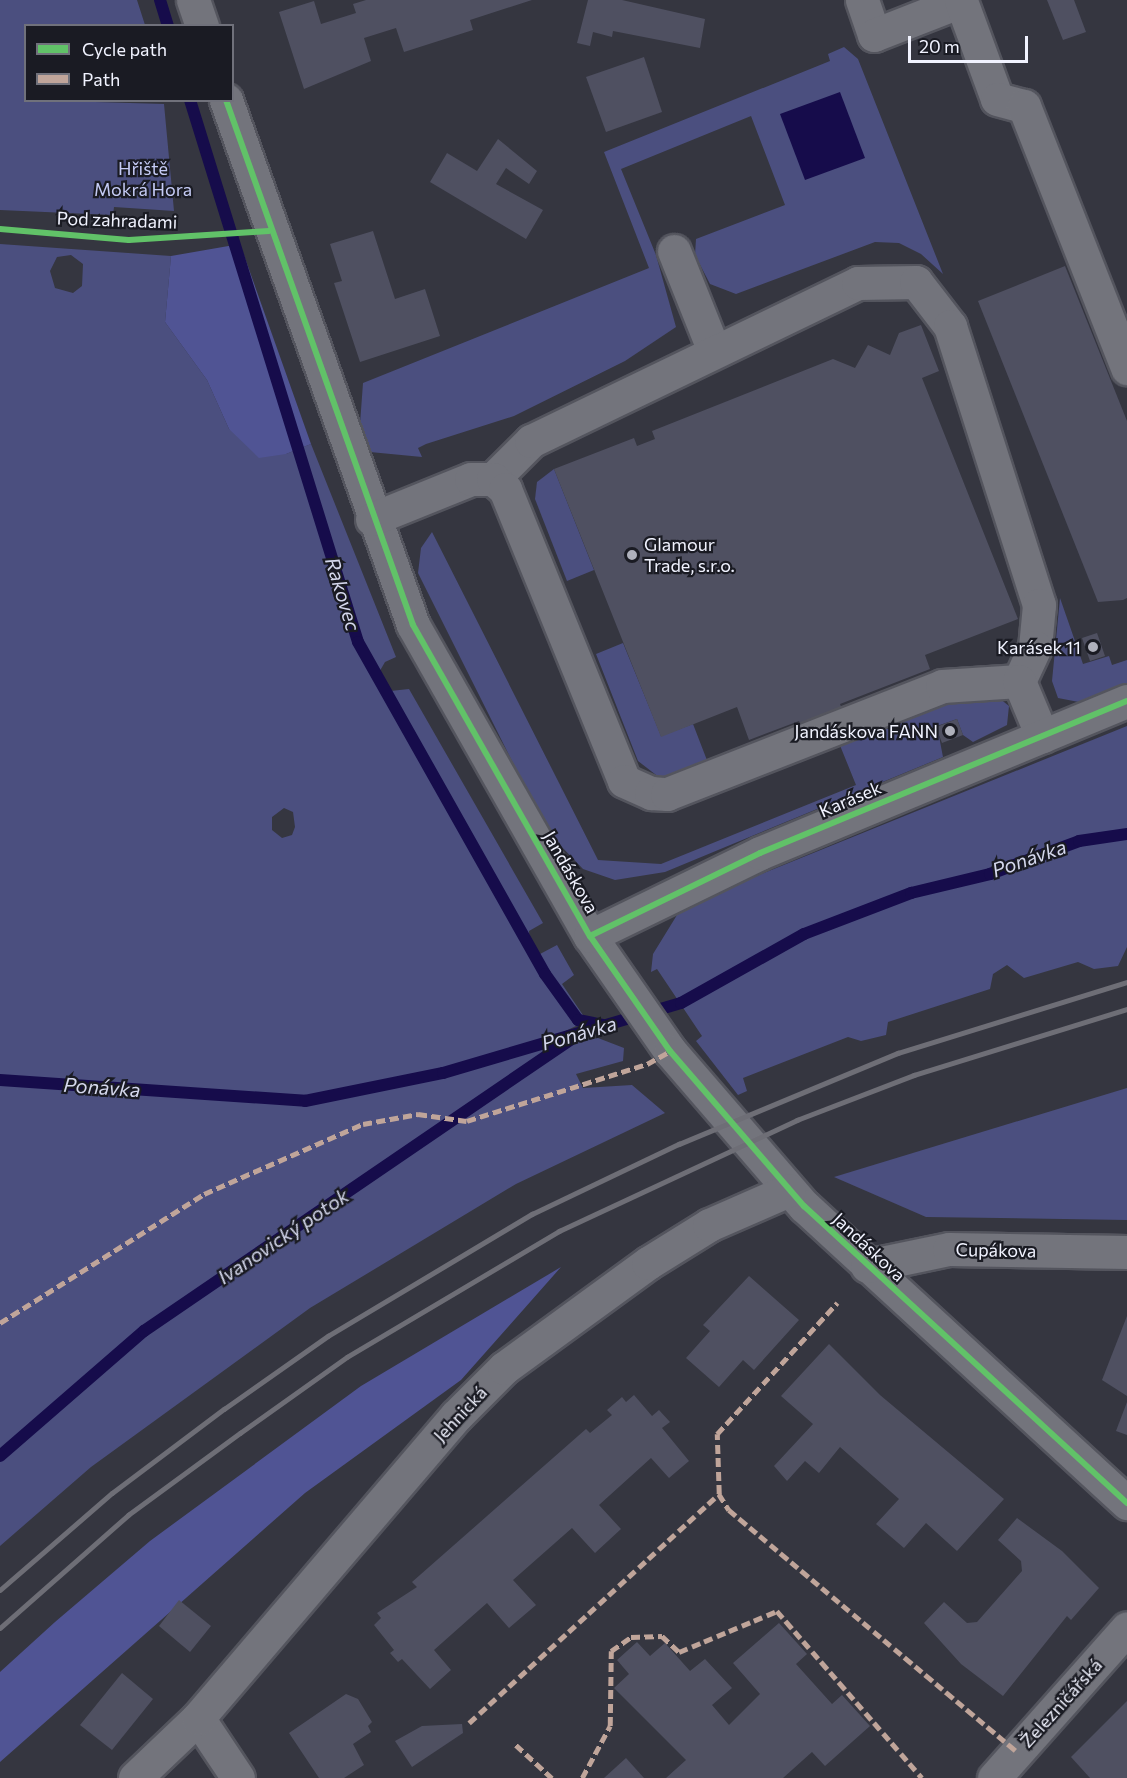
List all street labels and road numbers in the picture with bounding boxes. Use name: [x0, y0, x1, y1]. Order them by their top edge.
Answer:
street label: Pod zahradami: [56, 207, 178, 233]
street label: Karásek: [816, 776, 884, 822]
street label: Jandáskova: [539, 827, 603, 917]
street label: Jandáskova: [828, 1208, 910, 1286]
street label: Cupákova: [956, 1238, 1036, 1262]
street label: Jehnická: [429, 1382, 491, 1446]
street label: Železničářská: [1016, 1654, 1106, 1752]

